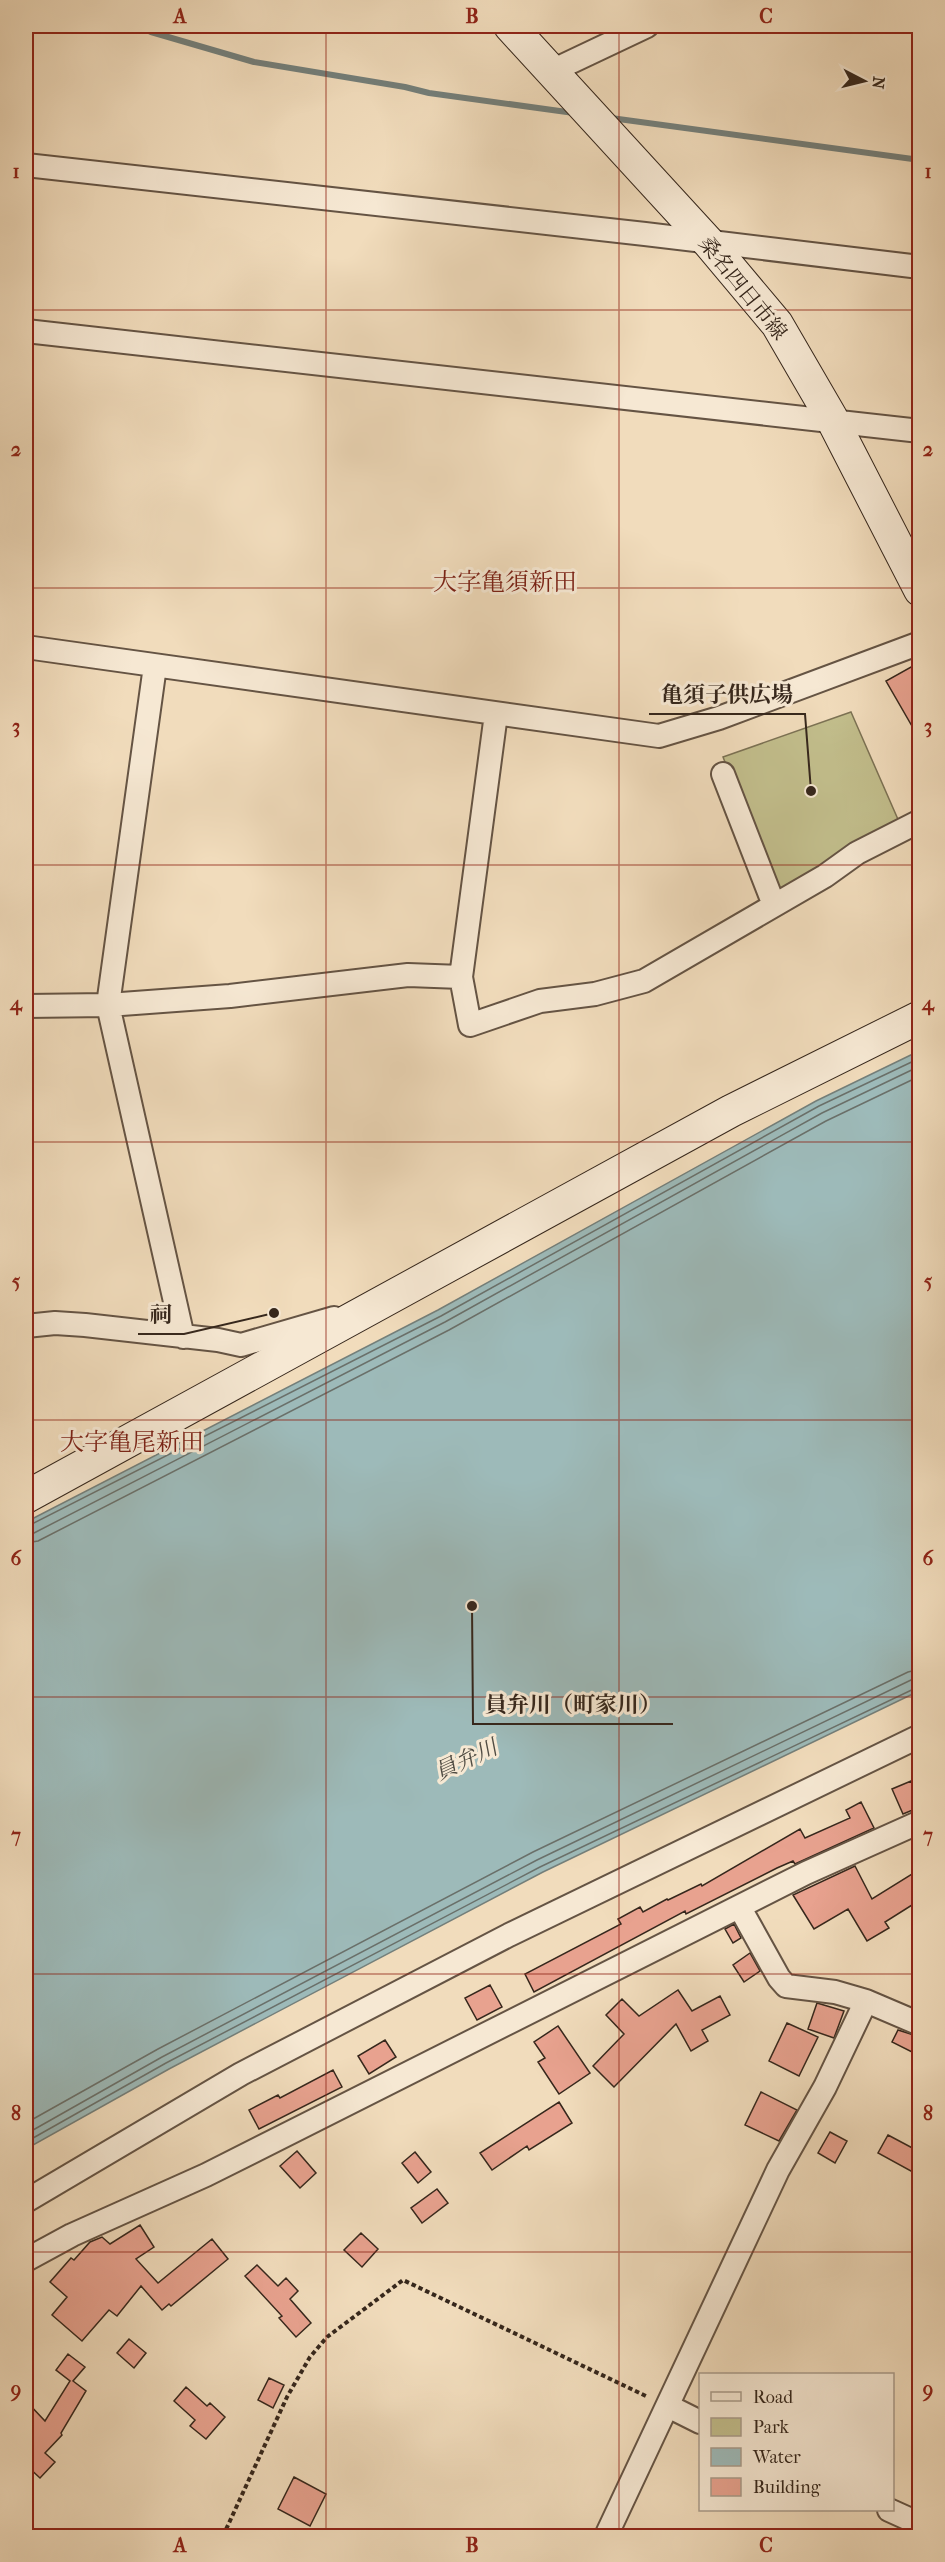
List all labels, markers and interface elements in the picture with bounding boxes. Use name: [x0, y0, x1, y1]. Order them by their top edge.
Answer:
text: A: [172, 5, 188, 28]
text: B: [465, 5, 479, 28]
text: C: [759, 5, 773, 28]
north arrow: [834, 51, 894, 111]
text: N: [868, 76, 889, 91]
text: 1: [12, 160, 20, 183]
text: 1: [924, 160, 932, 183]
street label: 桑名四日市線: [694, 231, 792, 345]
text: 2: [11, 438, 21, 461]
text: 2: [923, 438, 933, 461]
district label: 大字亀須新田: [433, 568, 577, 596]
callout: 亀須子供広場: [649, 674, 805, 714]
text: 亀須子供広場: [661, 682, 793, 708]
text: 3: [12, 715, 20, 738]
text: 3: [924, 715, 932, 738]
text: 4: [9, 992, 23, 1016]
text: 4: [921, 992, 935, 1016]
text: 5: [12, 1270, 21, 1293]
text: 5: [924, 1270, 933, 1293]
callout: 祠: [138, 1294, 184, 1334]
text: 祠: [150, 1302, 172, 1328]
district label: 大字亀尾新田: [60, 1428, 204, 1456]
text: 6: [11, 1547, 23, 1570]
text: 6: [923, 1547, 935, 1570]
callout: 員弁川（町家川）: [473, 1684, 673, 1724]
text: 員弁川（町家川）: [485, 1692, 661, 1718]
water label: 員弁川: [431, 1733, 503, 1786]
text: 7: [10, 1824, 21, 1847]
text: 7: [922, 1824, 933, 1847]
text: 8: [11, 2102, 21, 2125]
text: 8: [923, 2102, 933, 2125]
legend: [699, 2373, 894, 2511]
text: 9: [10, 2379, 21, 2402]
text: 9: [922, 2379, 933, 2402]
text: Road: [753, 2387, 793, 2408]
text: Park: [753, 2417, 790, 2438]
text: Water: [752, 2447, 801, 2468]
text: Building: [753, 2477, 821, 2498]
text: A: [172, 2534, 188, 2557]
text: B: [465, 2534, 479, 2557]
text: C: [759, 2534, 773, 2557]

